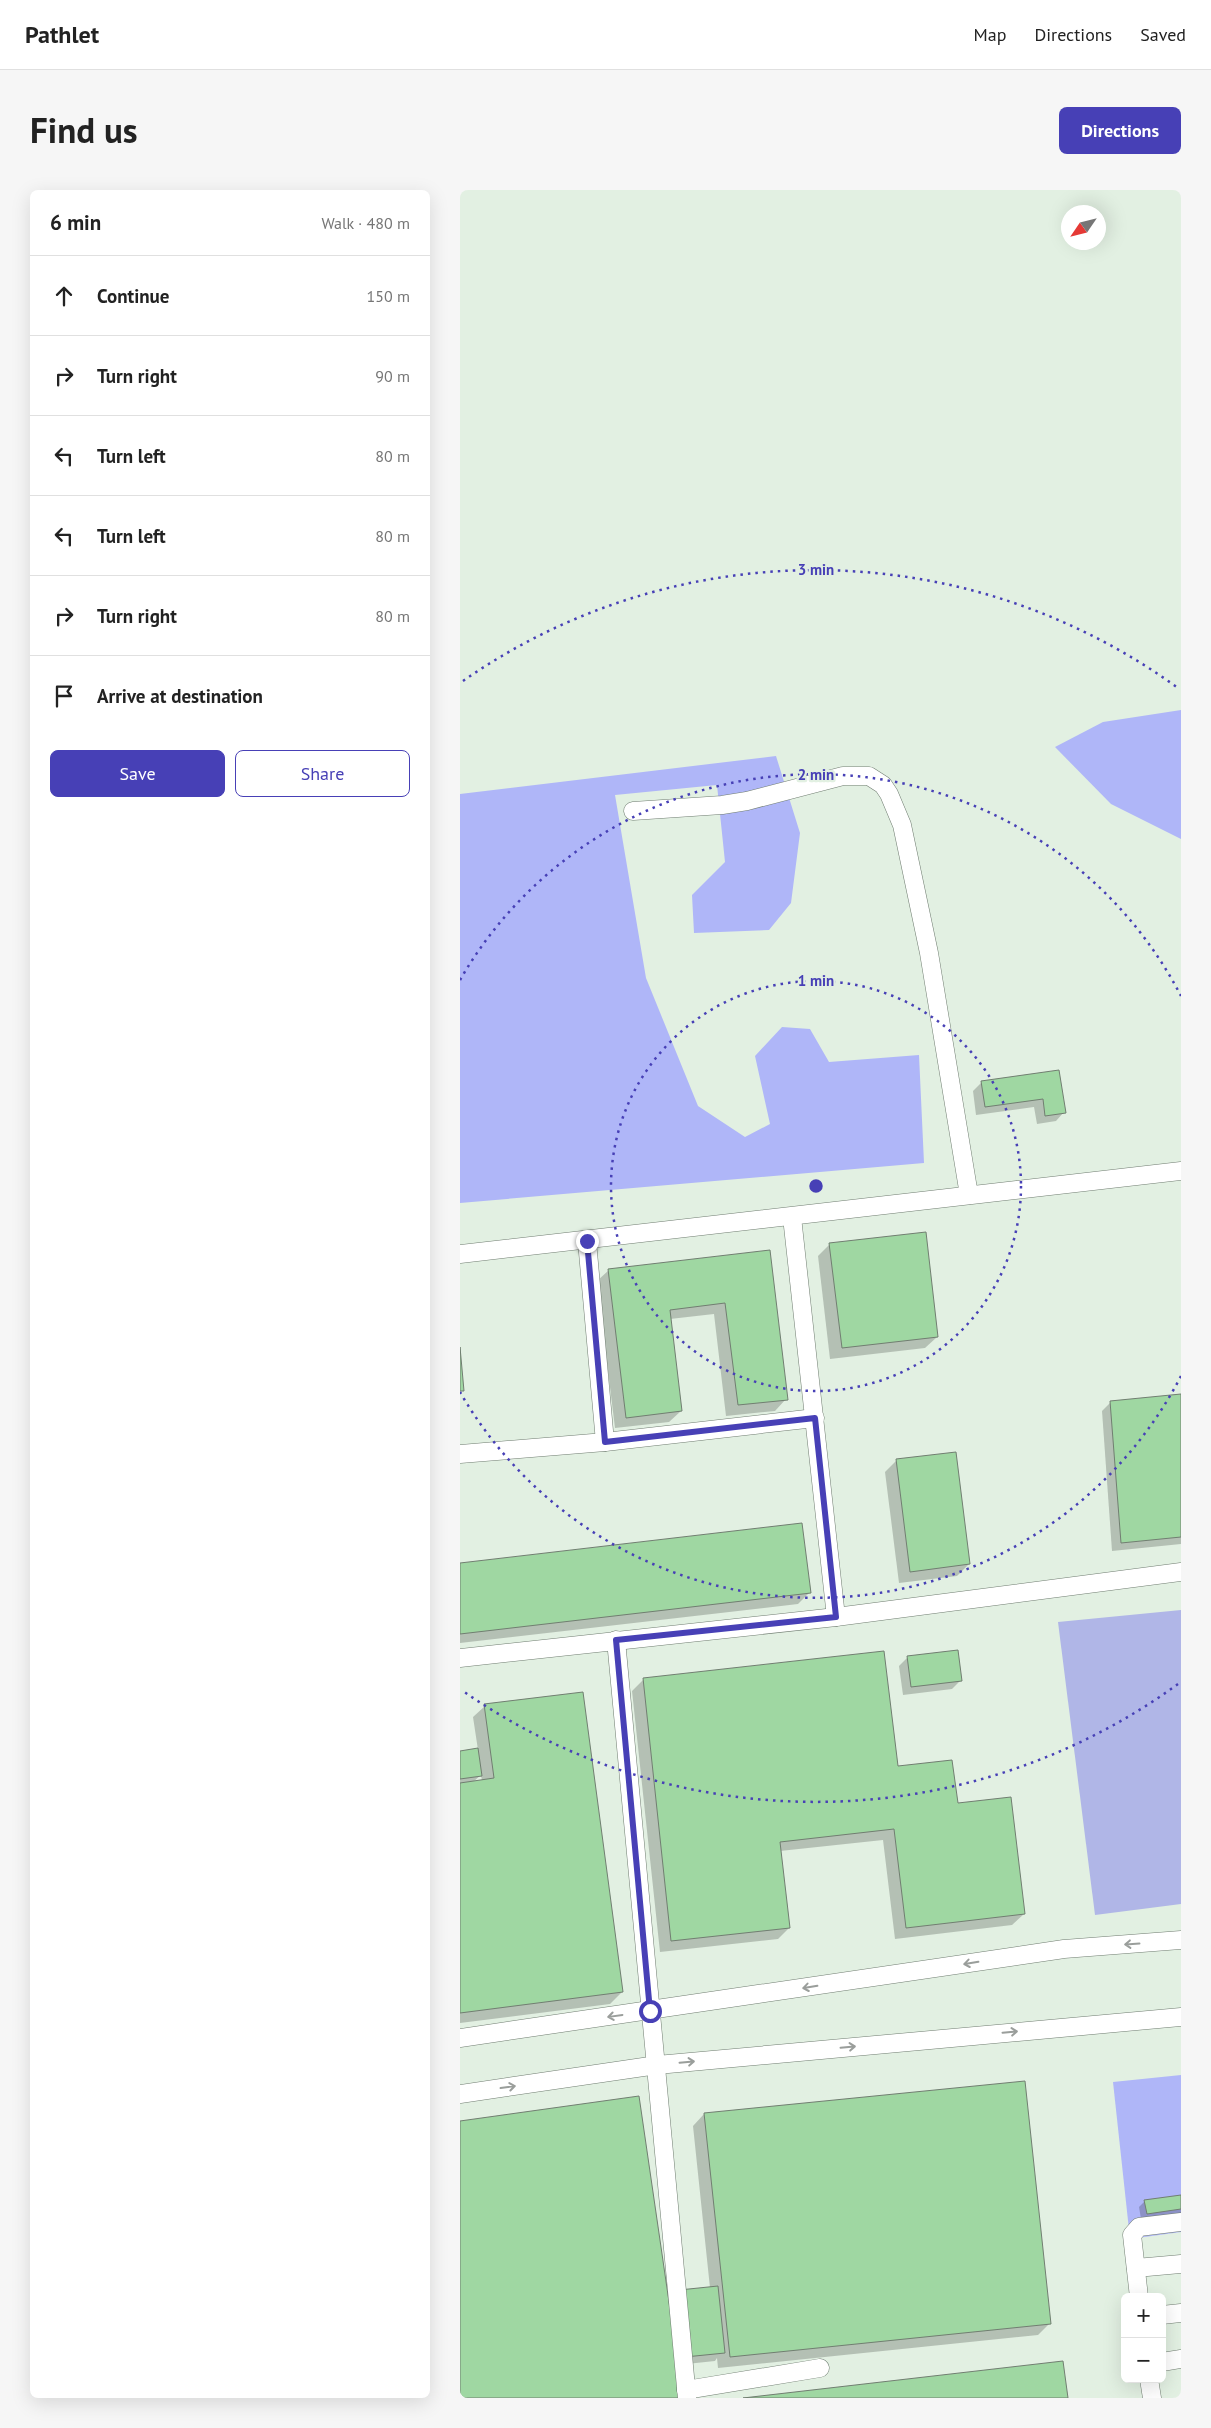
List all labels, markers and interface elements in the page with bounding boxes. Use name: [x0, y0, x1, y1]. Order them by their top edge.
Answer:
text: Pathlet: [25, 19, 99, 50]
text: Map: [974, 23, 1006, 46]
text: Directions: [1034, 23, 1112, 46]
text: Saved: [1140, 23, 1186, 46]
text: Find us: [30, 107, 138, 153]
button: Directions: [1059, 107, 1181, 154]
north arrow: [1061, 205, 1106, 250]
text: 6 min: [50, 209, 101, 236]
text: Walk · 480 m: [321, 213, 410, 233]
icon: ahead: [50, 282, 78, 310]
text: Continue: [97, 284, 169, 308]
text: 150 m: [367, 286, 410, 306]
icon: right: [50, 362, 78, 390]
text: Turn right: [97, 364, 177, 388]
text: 90 m: [375, 366, 410, 386]
icon: left: [50, 442, 78, 470]
text: Turn left: [97, 444, 166, 468]
text: 80 m: [375, 446, 410, 466]
icon: left: [50, 522, 78, 550]
text: Turn left: [97, 524, 166, 548]
text: 80 m: [375, 526, 410, 546]
text: 3 min: [798, 560, 834, 579]
icon: right: [50, 602, 78, 630]
text: Turn right: [97, 604, 177, 628]
text: 80 m: [375, 606, 410, 626]
icon: arrive: [50, 682, 78, 710]
text: Arrive at destination: [97, 684, 263, 708]
button: Save: [50, 750, 225, 797]
button: Share: [235, 750, 410, 797]
text: 2 min: [798, 765, 834, 784]
text: 1 min: [798, 971, 834, 990]
centre of rings: [807, 1177, 825, 1195]
route end: [576, 1230, 599, 1253]
one-way arrow: [1125, 1939, 1141, 1948]
one-way arrow: [963, 1958, 979, 1968]
one-way arrow: [803, 1982, 819, 1992]
route start: [639, 2000, 662, 2023]
one-way arrow: [607, 2011, 623, 2021]
one-way arrow: [1002, 2027, 1018, 2037]
one-way arrow: [840, 2042, 856, 2052]
one-way arrow: [678, 2057, 694, 2067]
one-way arrow: [500, 2081, 516, 2091]
map controls: [1121, 2293, 1166, 2383]
button: +: [1121, 2293, 1166, 2338]
button: −: [1121, 2338, 1166, 2383]

